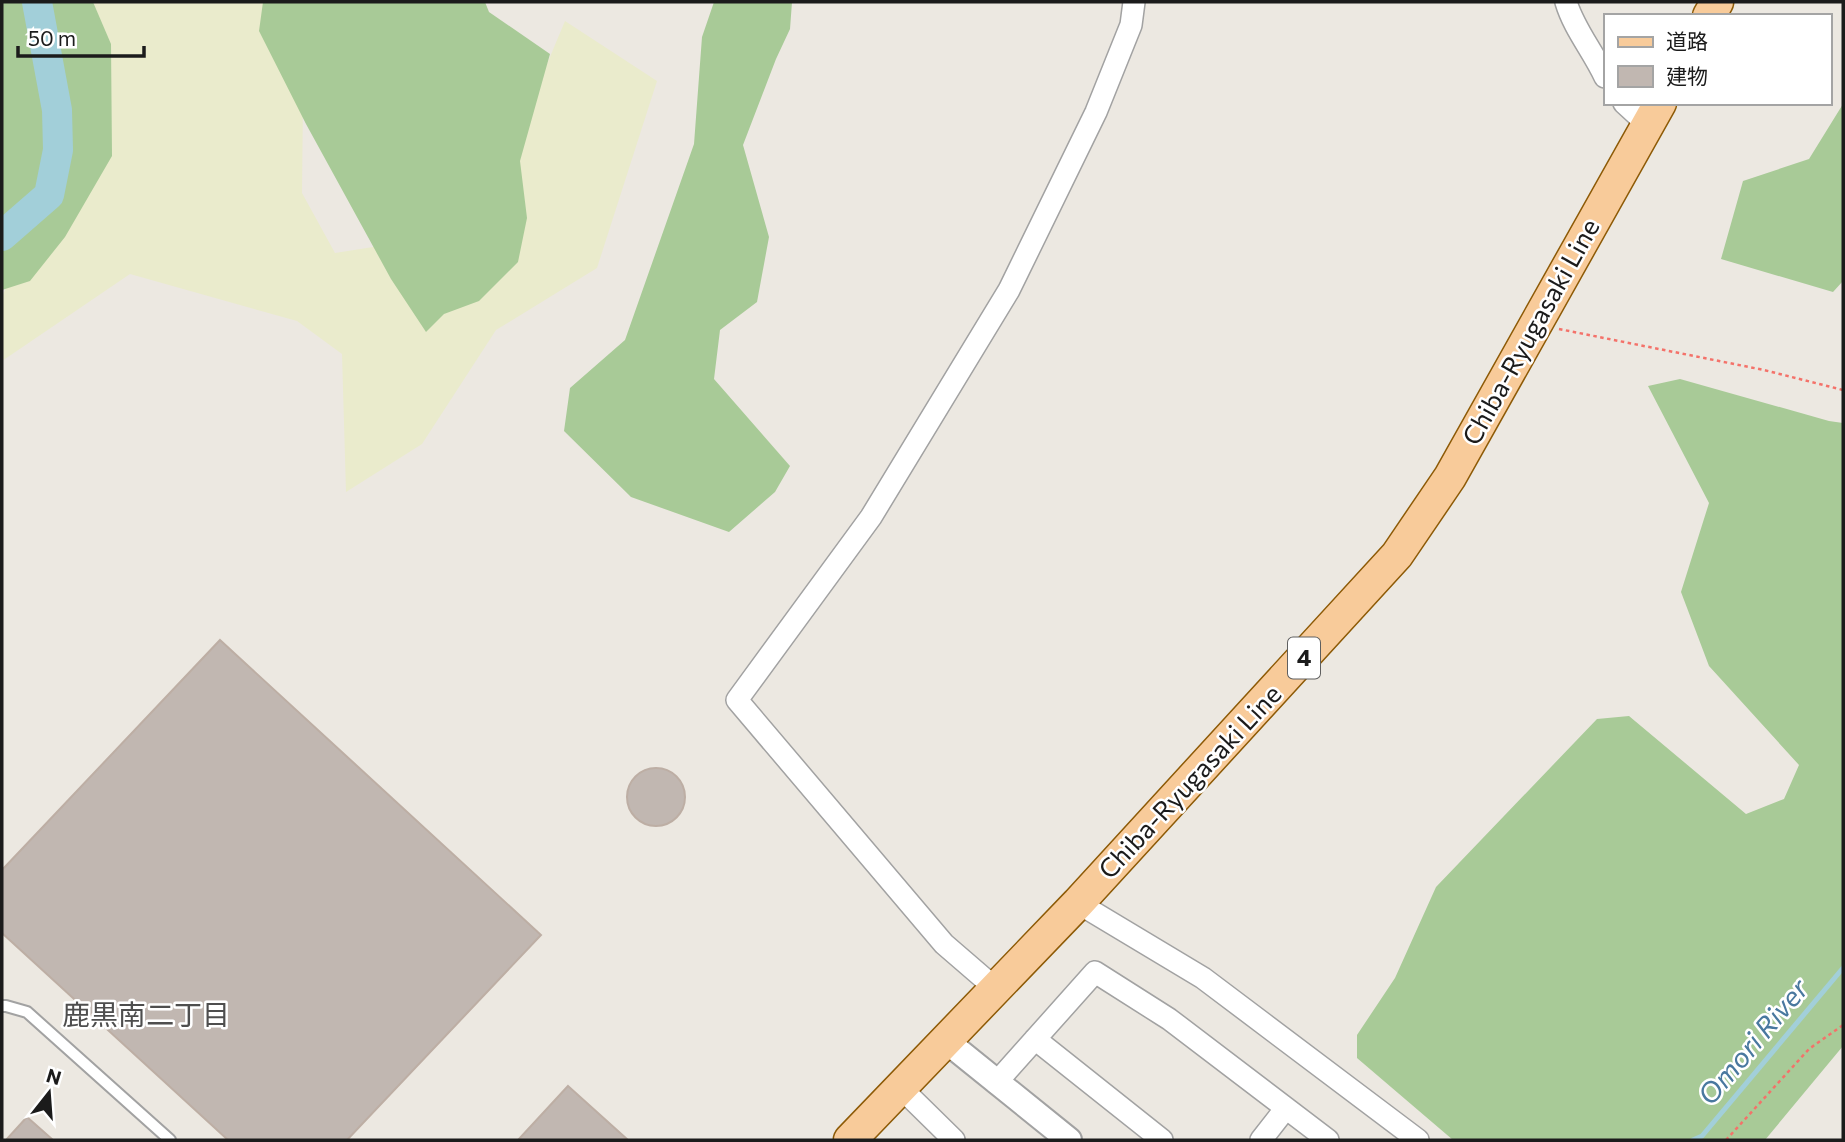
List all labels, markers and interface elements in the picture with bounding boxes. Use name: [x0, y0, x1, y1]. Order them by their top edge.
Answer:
scale bar: [18, 14, 144, 58]
legend: [1604, 14, 1831, 105]
text: 50 m: [28, 25, 76, 50]
text: 道路: [1666, 28, 1708, 53]
text: 建物: [1666, 63, 1708, 88]
street label: Chiba-Ryugasaki Line: [1455, 213, 1605, 450]
road number: 4: [1288, 638, 1320, 678]
street label: Chiba-Ryugasaki Line: [1091, 678, 1287, 884]
water label: Omori River: [1690, 971, 1815, 1111]
district label: 鹿黒南二丁目: [62, 997, 230, 1031]
north arrow: [14, 1058, 84, 1128]
text: N: [44, 1063, 64, 1089]

